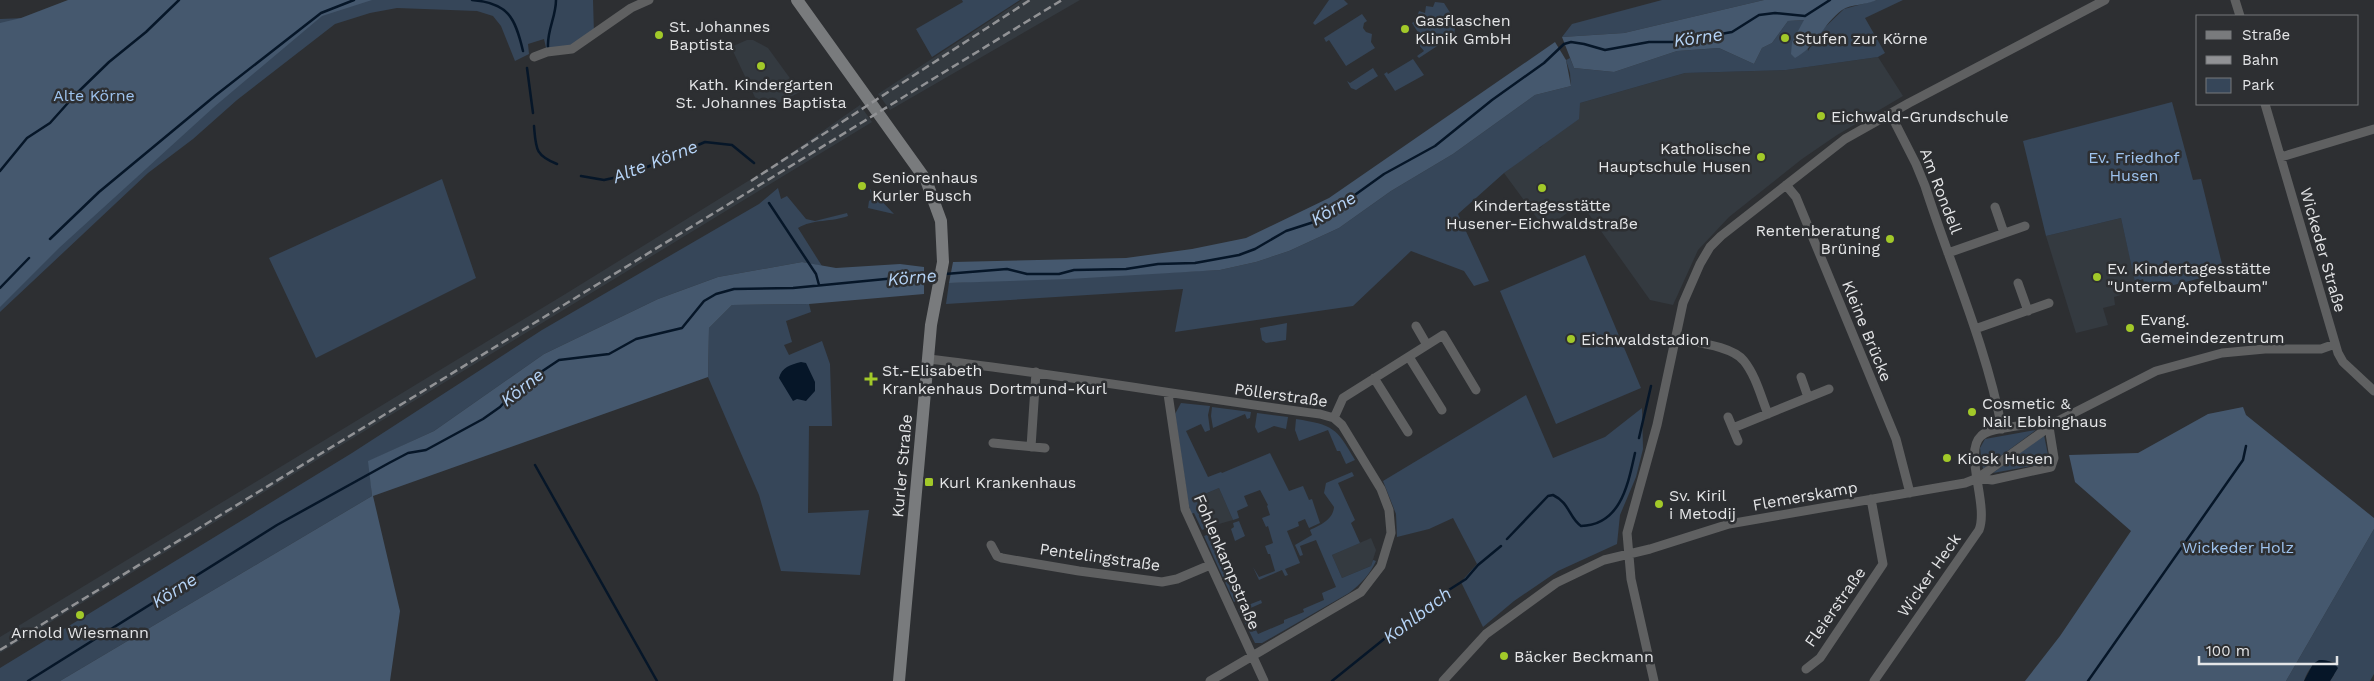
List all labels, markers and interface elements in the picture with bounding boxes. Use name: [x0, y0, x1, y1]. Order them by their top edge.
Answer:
place label: Gasflaschen Klinik GmbH: [1415, 11, 1511, 48]
legend: [2196, 15, 2359, 105]
place label: St. Johannes Baptista: [669, 17, 770, 54]
marker: Gasflaschen Klinik GmbH: [1399, 23, 1411, 35]
water label: Körne: [1672, 23, 1724, 51]
text: Straße: [2242, 26, 2290, 44]
marker: St. Johannes Baptista: [653, 29, 665, 41]
place label: Stufen zur Körne: [1795, 29, 1928, 48]
marker: Stufen zur Körne: [1779, 32, 1791, 44]
text: Bahn: [2242, 51, 2279, 69]
marker: Kath. Kindergarten St. Johannes Baptista: [755, 60, 767, 72]
place label: Kath. Kindergarten St. Johannes Baptista: [675, 75, 847, 112]
text: Park: [2242, 76, 2275, 94]
park label: Alte Körne: [53, 86, 135, 105]
place label: Eichwald-Grundschule: [1831, 107, 2009, 126]
marker: Eichwald-Grundschule: [1815, 110, 1827, 122]
water label: Alte Körne: [608, 135, 701, 187]
place label: Katholische Hauptschule Husen: [1598, 139, 1751, 176]
street label: Am Rondell: [1916, 145, 1966, 237]
park label: Ev. Friedhof Husen: [2088, 148, 2180, 185]
marker: Katholische Hauptschule Husen: [1755, 151, 1767, 163]
place label: Seniorenhaus Kurler Busch: [872, 168, 978, 205]
marker: Seniorenhaus Kurler Busch: [856, 180, 868, 192]
marker: Kindertagesstätte Husener-Eichwaldstraße: [1536, 182, 1548, 194]
street label: Wickeder Straße: [2296, 185, 2350, 315]
water label: Körne: [1306, 186, 1360, 230]
place label: Kindertagesstätte Husener-Eichwaldstraße: [1446, 196, 1638, 233]
place label: Rentenberatung Brüning: [1755, 221, 1880, 258]
marker: Rentenberatung Brüning: [1884, 233, 1896, 245]
place label: Ev. Kindertagesstätte "Unterm Apfelbaum": [2107, 259, 2271, 296]
water label: Körne: [886, 264, 938, 290]
marker: Ev. Kindertagesstätte "Unterm Apfelbaum": [2091, 271, 2103, 283]
street label: Kleine Brücke: [1838, 278, 1896, 384]
place label: Evang. Gemeindezentrum: [2140, 310, 2285, 347]
marker: Evang. Gemeindezentrum: [2124, 322, 2136, 334]
place label: Eichwaldstadion: [1581, 330, 1709, 349]
marker: Eichwaldstadion: [1565, 333, 1577, 345]
place label: St.-Elisabeth Krankenhaus Dortmund-Kurl: [882, 361, 1107, 398]
water label: Körne: [496, 364, 548, 410]
marker: St.-Elisabeth Krankenhaus Dortmund-Kurl: [864, 372, 878, 386]
street label: Pöllerstraße: [1233, 379, 1329, 411]
place label: Cosmetic & Nail Ebbinghaus: [1982, 394, 2107, 431]
marker: Cosmetic & Nail Ebbinghaus: [1966, 406, 1978, 418]
street label: Kurler Straße: [888, 414, 916, 518]
place label: Kiosk Husen: [1957, 449, 2053, 468]
marker: Kiosk Husen: [1941, 452, 1953, 464]
place label: Kurl Krankenhaus: [939, 473, 1076, 492]
marker: Kurl Krankenhaus: [923, 476, 935, 488]
street label: Flemerskamp: [1751, 477, 1859, 515]
place label: Sv. Kiril i Metodij: [1669, 486, 1736, 523]
street label: Fohlenkampstraße: [1190, 491, 1264, 633]
marker: Sv. Kiril i Metodij: [1653, 498, 1665, 510]
street label: Wicker Heck: [1893, 530, 1965, 620]
park label: Wickeder Holz: [2182, 538, 2294, 557]
street label: Pentelingstraße: [1038, 539, 1162, 575]
street label: Fleierstraße: [1800, 563, 1870, 651]
water label: Körne: [147, 568, 201, 612]
water label: Kohlbach: [1379, 582, 1455, 648]
marker: Arnold Wiesmann: [74, 609, 86, 621]
place label: Arnold Wiesmann: [11, 623, 149, 642]
scale bar: [2199, 634, 2336, 666]
text: 100 m: [2206, 642, 2250, 660]
place label: Bäcker Beckmann: [1514, 647, 1654, 666]
marker: Bäcker Beckmann: [1498, 650, 1510, 662]

